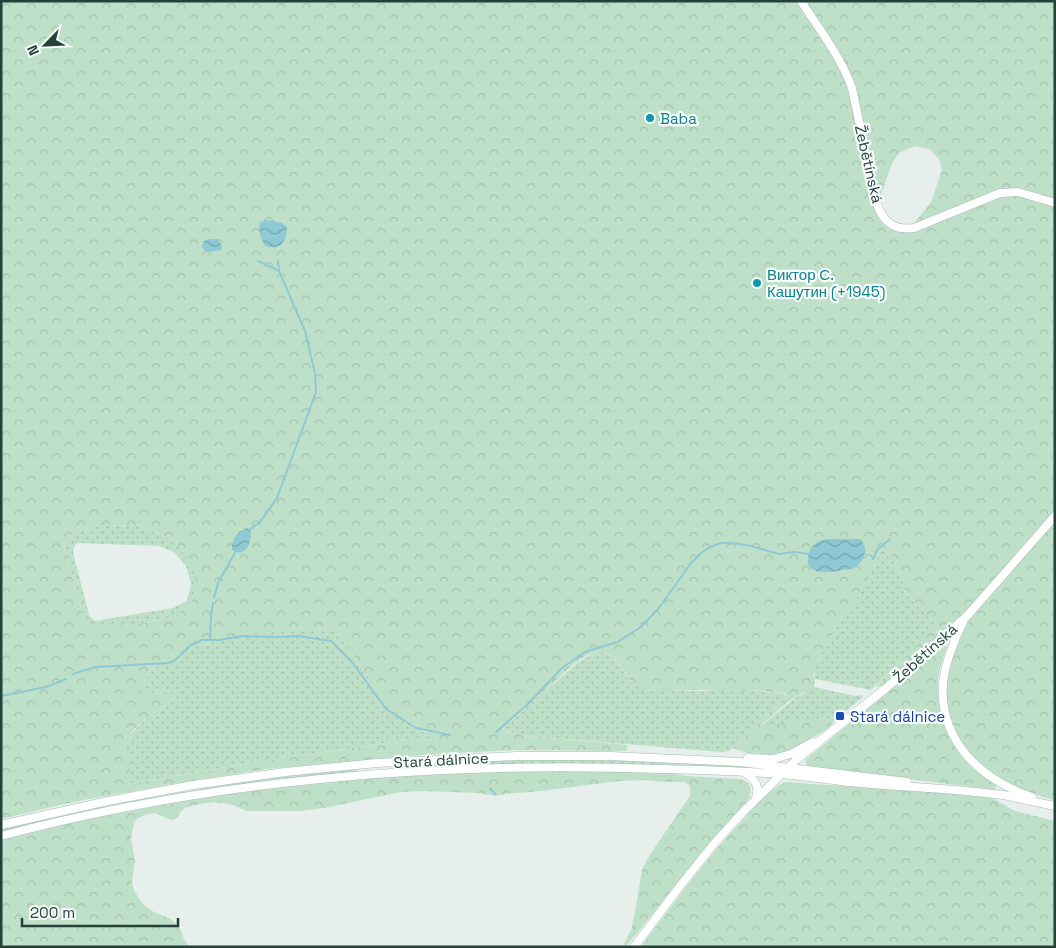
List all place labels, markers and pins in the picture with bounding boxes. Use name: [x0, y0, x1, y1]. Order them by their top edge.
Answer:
place label: Baba: [660, 109, 697, 128]
marker: Baba: [644, 112, 656, 124]
place label: Виктор С. Кашутин (+1945): [767, 265, 885, 302]
marker: Виктор С. Кашутин (+1945): [751, 277, 763, 289]
place label: Stará dálnice: [850, 707, 945, 726]
marker: Stará dálnice: [834, 710, 846, 722]

